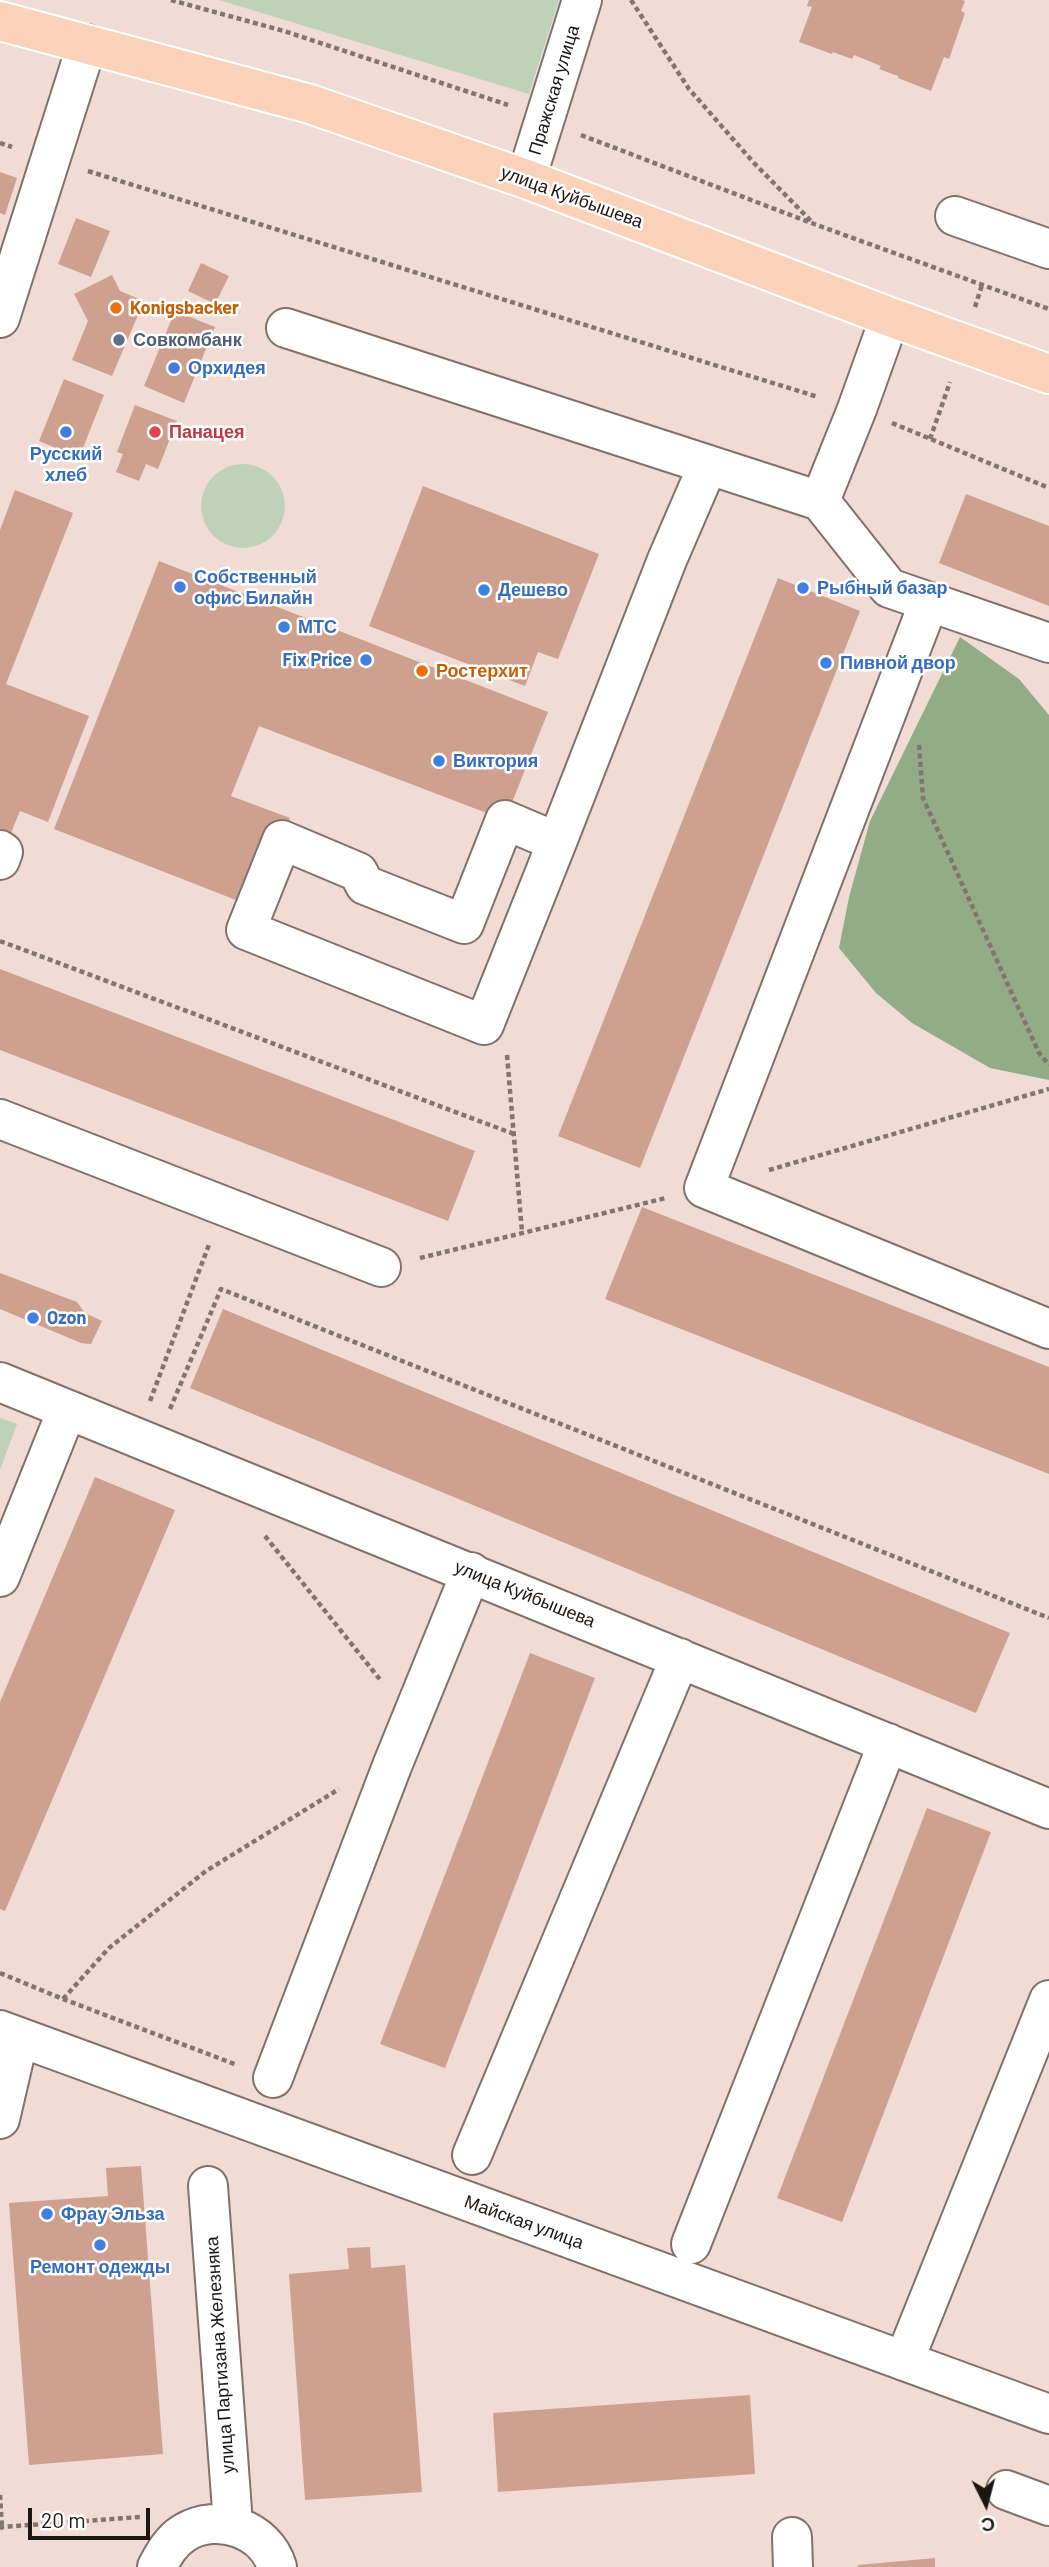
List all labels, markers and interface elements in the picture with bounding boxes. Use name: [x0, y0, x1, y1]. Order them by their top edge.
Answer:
street label: Пражская улица: [524, 22, 584, 158]
street label: улица Куйбышева: [498, 161, 646, 233]
place label: Konigsbacker: [130, 297, 239, 319]
marker: Konigsbacker: [108, 300, 124, 316]
place label: Совкомбанк: [133, 329, 242, 351]
marker: Совкомбанк: [111, 332, 127, 348]
place label: Орхидея: [188, 357, 266, 379]
marker: Орхидея: [166, 360, 182, 376]
place label: Панацея: [169, 421, 244, 443]
marker: Русский хлеб: [58, 424, 74, 440]
marker: Панацея: [147, 424, 163, 440]
place label: Русский хлеб: [30, 443, 102, 486]
place label: Собственный офис Билайн: [194, 566, 317, 608]
place label: Рыбный базар: [817, 577, 947, 599]
marker: Собственный офис Билайн: [172, 579, 188, 595]
place label: Дешево: [498, 579, 568, 601]
marker: Рыбный базар: [795, 580, 811, 596]
marker: Дешево: [476, 582, 492, 598]
place label: МТС: [298, 616, 337, 638]
marker: МТС: [276, 619, 292, 635]
place label: Fix Price: [282, 649, 352, 671]
marker: Fix Price: [358, 652, 374, 668]
place label: Пивной двор: [840, 652, 956, 674]
marker: Пивной двор: [818, 655, 834, 671]
place label: Ростерхит: [436, 660, 528, 682]
marker: Ростерхит: [414, 663, 430, 679]
place label: Виктория: [453, 750, 538, 772]
marker: Виктория: [431, 753, 447, 769]
place label: Ozon: [47, 1307, 86, 1329]
marker: Ozon: [25, 1310, 41, 1326]
street label: улица Куйбышева: [452, 1556, 598, 1632]
street label: Майская улица: [461, 2190, 587, 2254]
place label: Фрау Эльза: [61, 2203, 165, 2225]
marker: Фрау Эльза: [39, 2206, 55, 2222]
street label: улица Партизана Железняка: [201, 2236, 239, 2474]
marker: Ремонт одежды: [92, 2237, 108, 2253]
place label: Ремонт одежды: [30, 2256, 170, 2278]
north arrow: [951, 2469, 1021, 2539]
scale bar: [32, 2494, 154, 2538]
text: 20 m: [41, 2507, 86, 2532]
text: С: [980, 2513, 996, 2538]

